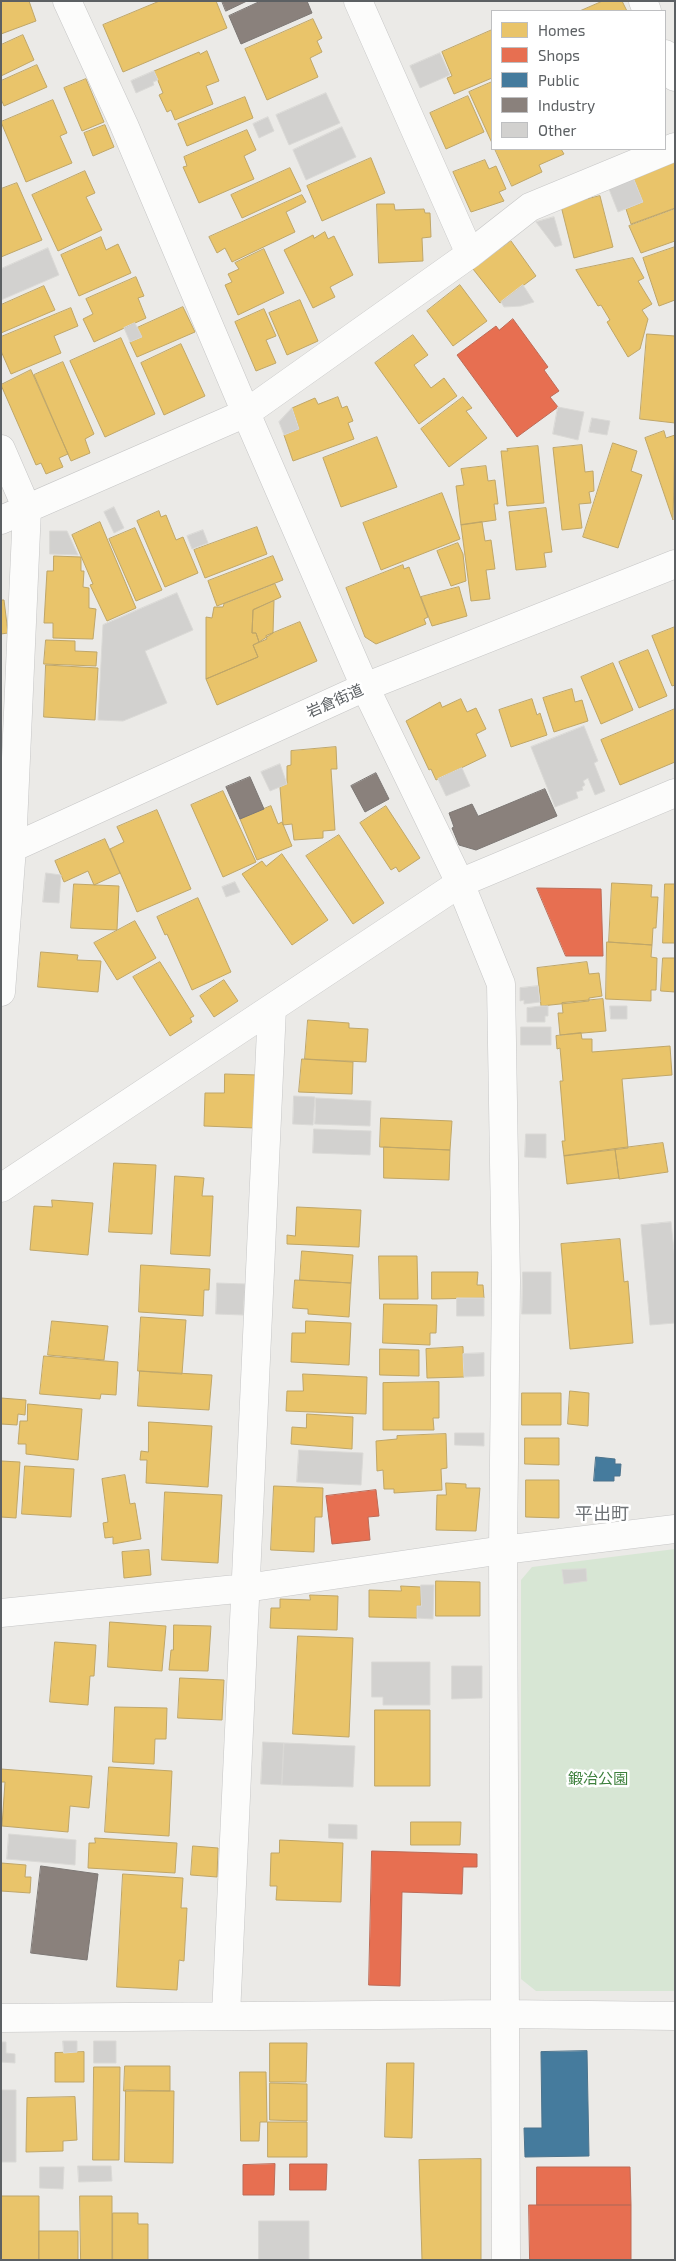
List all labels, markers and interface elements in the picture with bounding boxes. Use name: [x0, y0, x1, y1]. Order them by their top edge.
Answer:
legend: [491, 10, 666, 150]
text: Homes: [538, 21, 585, 39]
text: Shops: [538, 46, 580, 64]
text: Public: [538, 71, 579, 89]
text: Industry: [538, 96, 595, 114]
text: Other: [538, 121, 577, 139]
street label: 岩倉街道: [304, 681, 366, 721]
district label: 平出町: [575, 1503, 629, 1525]
park label: 鍛冶公園: [568, 1770, 628, 1788]

